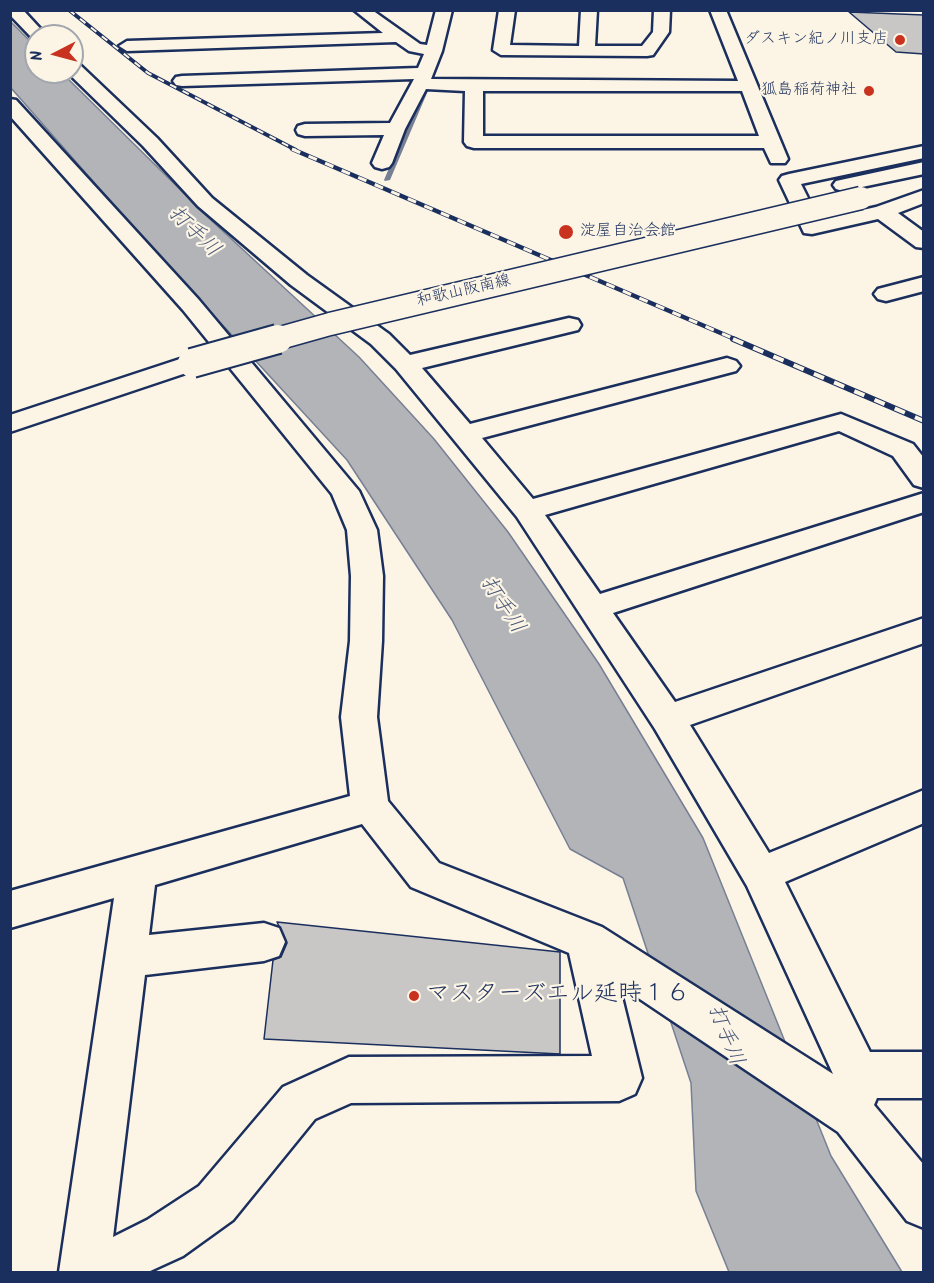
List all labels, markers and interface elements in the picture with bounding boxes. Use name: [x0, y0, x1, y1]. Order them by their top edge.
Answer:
north arrow: [24, 24, 84, 84]
place label: ダスキン紀ノ川支店: [744, 30, 888, 50]
marker: ダスキン紀ノ川支店: [893, 33, 907, 47]
text: N: [25, 49, 51, 62]
place label: 狐島稲荷神社: [761, 81, 857, 101]
marker: 狐島稲荷神社: [862, 84, 876, 98]
water label: 打手川: [162, 202, 224, 264]
place label: 淀屋自治会館: [580, 222, 676, 242]
marker: 淀屋自治会館: [557, 223, 575, 241]
street label: 和歌山阪南線: [415, 272, 513, 312]
water label: 打手川: [473, 573, 529, 639]
place label: マスターズエル延時１６: [426, 982, 690, 1010]
marker: マスターズエル延時１６: [407, 989, 421, 1003]
water label: 打手川: [701, 1002, 747, 1070]

